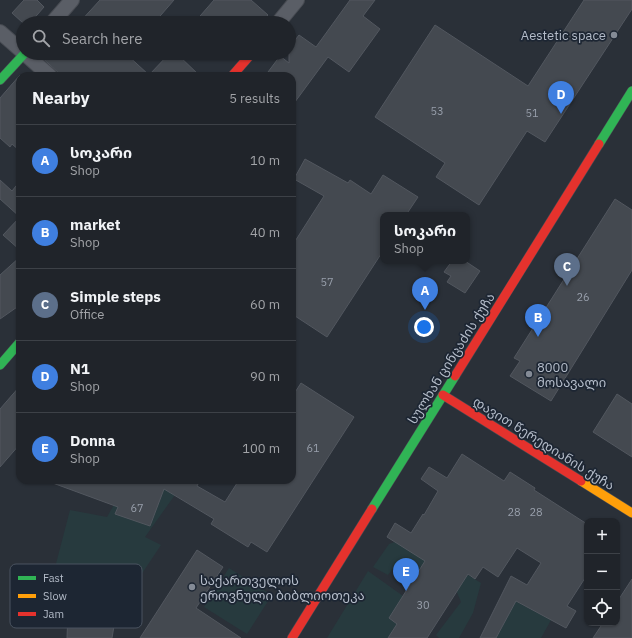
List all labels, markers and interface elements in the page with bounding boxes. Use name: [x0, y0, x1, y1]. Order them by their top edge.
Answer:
search box: [16, 16, 296, 60]
icon: search: [30, 27, 52, 49]
place label: Aestetic space: [521, 27, 606, 44]
text: Search here: [62, 29, 142, 48]
marker: Aestetic space: [609, 30, 619, 40]
pin: D: [548, 81, 574, 114]
text: Nearby: [32, 87, 90, 109]
text: 5 results: [229, 90, 280, 107]
house number: 53: [430, 104, 444, 118]
house number: 51: [525, 106, 539, 120]
text: სოკარი: [70, 143, 132, 162]
text: A: [41, 152, 49, 169]
text: 10 m: [250, 152, 280, 169]
text: Shop: [70, 162, 100, 179]
popup: [380, 212, 470, 264]
text: market: [70, 215, 120, 234]
text: სოკარი: [394, 221, 456, 240]
text: B: [41, 224, 49, 241]
text: 40 m: [250, 224, 280, 241]
text: Shop: [70, 234, 100, 251]
text: Shop: [394, 240, 424, 257]
pin: C: [554, 253, 580, 286]
house number: 57: [320, 275, 334, 289]
pin: A: [412, 277, 438, 310]
text: Simple steps: [70, 287, 161, 306]
street label: სულხან ცინცაძის ქუჩა: [404, 289, 499, 427]
house number: 26: [576, 290, 590, 304]
text: C: [41, 296, 49, 313]
text: 60 m: [250, 296, 280, 313]
pin: B: [525, 304, 551, 337]
text: Office: [70, 306, 104, 323]
your location: [414, 317, 434, 337]
text: N1: [70, 359, 90, 378]
place label: 8000 მოსავალი: [537, 359, 606, 391]
text: D: [40, 368, 50, 385]
text: 90 m: [250, 368, 280, 385]
marker: 8000 მოსავალი: [524, 369, 534, 379]
text: Shop: [70, 378, 100, 395]
street label: დავით წერედიანის ქუჩა: [470, 393, 618, 494]
text: Donna: [70, 431, 115, 450]
text: E: [41, 440, 49, 457]
text: 100 m: [242, 440, 280, 457]
house number: 61: [306, 441, 320, 455]
text: Shop: [70, 450, 100, 467]
house number: 67: [130, 501, 144, 515]
house number: 28: [507, 505, 521, 519]
house number: 28: [529, 505, 543, 519]
map controls: [584, 518, 620, 626]
button: +: [584, 518, 620, 554]
button: −: [584, 554, 620, 590]
pin: E: [393, 558, 419, 591]
legend: [10, 564, 142, 628]
text: Fast: [43, 571, 64, 585]
place label: საქართველოს ეროვნული ბიბლიოთეკა: [200, 572, 365, 604]
marker: საქართველოს ეროვნული ბიბლიოთეკა: [187, 582, 197, 592]
text: Slow: [43, 589, 67, 603]
button: locate: [584, 590, 620, 626]
house number: 30: [416, 598, 430, 612]
text: Jam: [43, 607, 64, 621]

